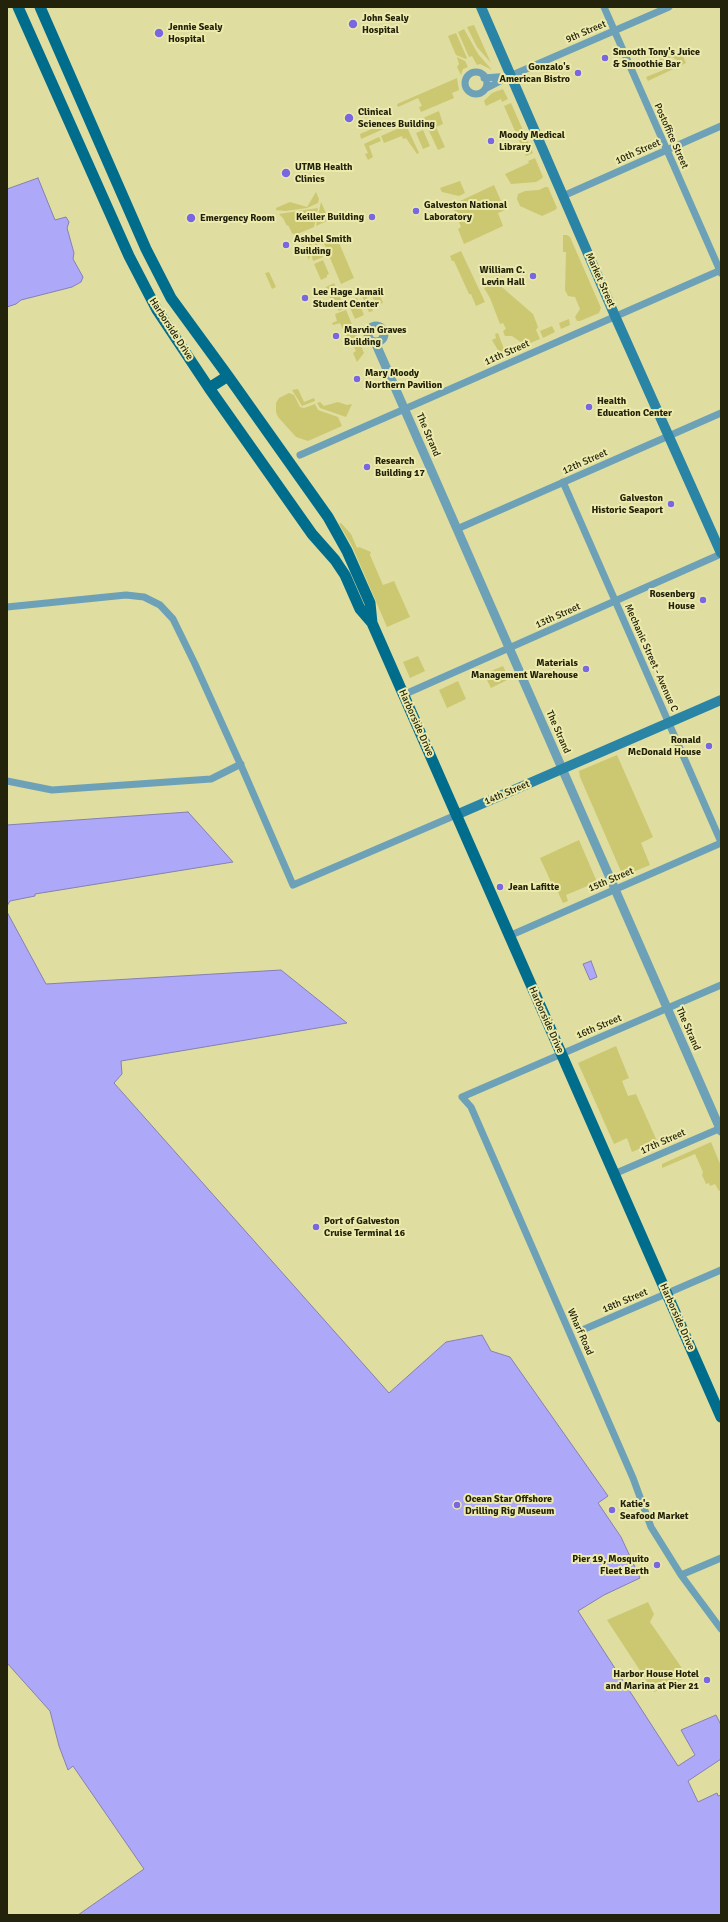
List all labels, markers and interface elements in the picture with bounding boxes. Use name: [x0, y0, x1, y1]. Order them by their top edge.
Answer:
place label: John Sealy Hospital: [362, 12, 409, 36]
marker: John Sealy Hospital: [347, 18, 359, 30]
street label: 9th Street: [564, 18, 608, 46]
place label: Jennie Sealy Hospital: [168, 21, 222, 44]
marker: Jennie Sealy Hospital: [153, 27, 165, 39]
place label: Smooth Tony's Juice & Smoothie Bar: [613, 46, 700, 70]
marker: Smooth Tony's Juice & Smoothie Bar: [600, 53, 610, 63]
place label: Gonzalo's American Bistro: [500, 61, 570, 84]
marker: Gonzalo's American Bistro: [573, 68, 583, 78]
street label: Postoffice Street: [651, 101, 691, 171]
place label: Clinical Sciences Building: [358, 106, 435, 130]
marker: Clinical Sciences Building: [343, 112, 355, 124]
place label: Moody Medical Library: [499, 129, 565, 152]
marker: Moody Medical Library: [486, 136, 496, 146]
street label: 10th Street: [614, 137, 662, 167]
place label: UTMB Health Clinics: [295, 161, 352, 184]
marker: UTMB Health Clinics: [280, 167, 292, 179]
place label: Galveston National Laboratory: [424, 199, 507, 222]
marker: Galveston National Laboratory: [411, 206, 421, 216]
place label: Keiller Building: [296, 211, 364, 223]
marker: Emergency Room: [185, 212, 197, 224]
place label: Emergency Room: [200, 212, 275, 224]
marker: Keiller Building: [367, 212, 377, 222]
place label: Ashbel Smith Building: [294, 233, 352, 256]
marker: Ashbel Smith Building: [281, 240, 291, 250]
street label: Market Street: [583, 251, 617, 309]
place label: William C. Levin Hall: [480, 264, 525, 288]
marker: William C. Levin Hall: [528, 271, 538, 281]
place label: Lee Hage Jamail Student Center: [313, 286, 384, 310]
marker: Lee Hage Jamail Student Center: [300, 293, 310, 303]
street label: Harborside Drive: [146, 296, 196, 362]
place label: Marvin Graves Building: [344, 324, 407, 348]
marker: Marvin Graves Building: [331, 331, 341, 341]
street label: 11th Street: [483, 338, 531, 368]
place label: Mary Moody Northern Pavilion: [365, 367, 442, 390]
marker: Mary Moody Northern Pavilion: [352, 374, 362, 384]
place label: Health Education Center: [597, 395, 672, 418]
marker: Health Education Center: [584, 402, 594, 412]
street label: The Strand: [413, 411, 443, 459]
street label: 12th Street: [561, 447, 609, 477]
place label: Research Building 17: [375, 455, 425, 478]
marker: Research Building 17: [362, 462, 372, 472]
place label: Galveston Historic Seaport: [591, 492, 663, 516]
marker: Galveston Historic Seaport: [666, 499, 676, 509]
place label: Rosenberg House: [649, 588, 695, 612]
marker: Rosenberg House: [698, 595, 708, 605]
street label: 13th Street: [534, 601, 582, 631]
street label: Mechanic Street - Avenue C: [622, 602, 680, 714]
place label: Materials Management Warehouse: [471, 657, 578, 680]
marker: Materials Management Warehouse: [581, 664, 591, 674]
street label: Harborside Drive: [396, 688, 436, 758]
street label: The Strand: [543, 709, 573, 755]
place label: Ronald McDonald House: [628, 734, 701, 758]
marker: Ronald McDonald House: [704, 741, 714, 751]
street label: 14th Street: [483, 778, 531, 808]
street label: 15th Street: [587, 865, 635, 895]
place label: Jean Lafitte: [508, 881, 559, 893]
marker: Jean Lafitte: [495, 882, 505, 892]
street label: Harborside Drive: [526, 985, 566, 1055]
street label: The Strand: [673, 1006, 703, 1052]
street label: 16th Street: [575, 1012, 623, 1042]
street label: 17th Street: [639, 1127, 687, 1157]
place label: Port of Galveston Cruise Terminal 16: [324, 1215, 405, 1238]
marker: Port of Galveston Cruise Terminal 16: [311, 1222, 321, 1232]
street label: Harborside Drive: [657, 1282, 697, 1352]
street label: 18th Street: [601, 1286, 649, 1316]
street label: Wharf Road: [564, 1307, 596, 1357]
place label: Ocean Star Offshore Drilling Rig Museum: [465, 1493, 554, 1516]
place label: Katie's Seafood Market: [620, 1498, 688, 1522]
marker: Ocean Star Offshore Drilling Rig Museum: [452, 1500, 462, 1510]
marker: Katie's Seafood Market: [607, 1505, 617, 1515]
place label: Pier 19, Mosquito Fleet Berth: [572, 1553, 649, 1576]
marker: Pier 19, Mosquito Fleet Berth: [652, 1560, 662, 1570]
place label: Harbor House Hotel and Marina at Pier 21: [606, 1668, 699, 1692]
marker: Harbor House Hotel and Marina at Pier 21: [702, 1675, 712, 1685]

